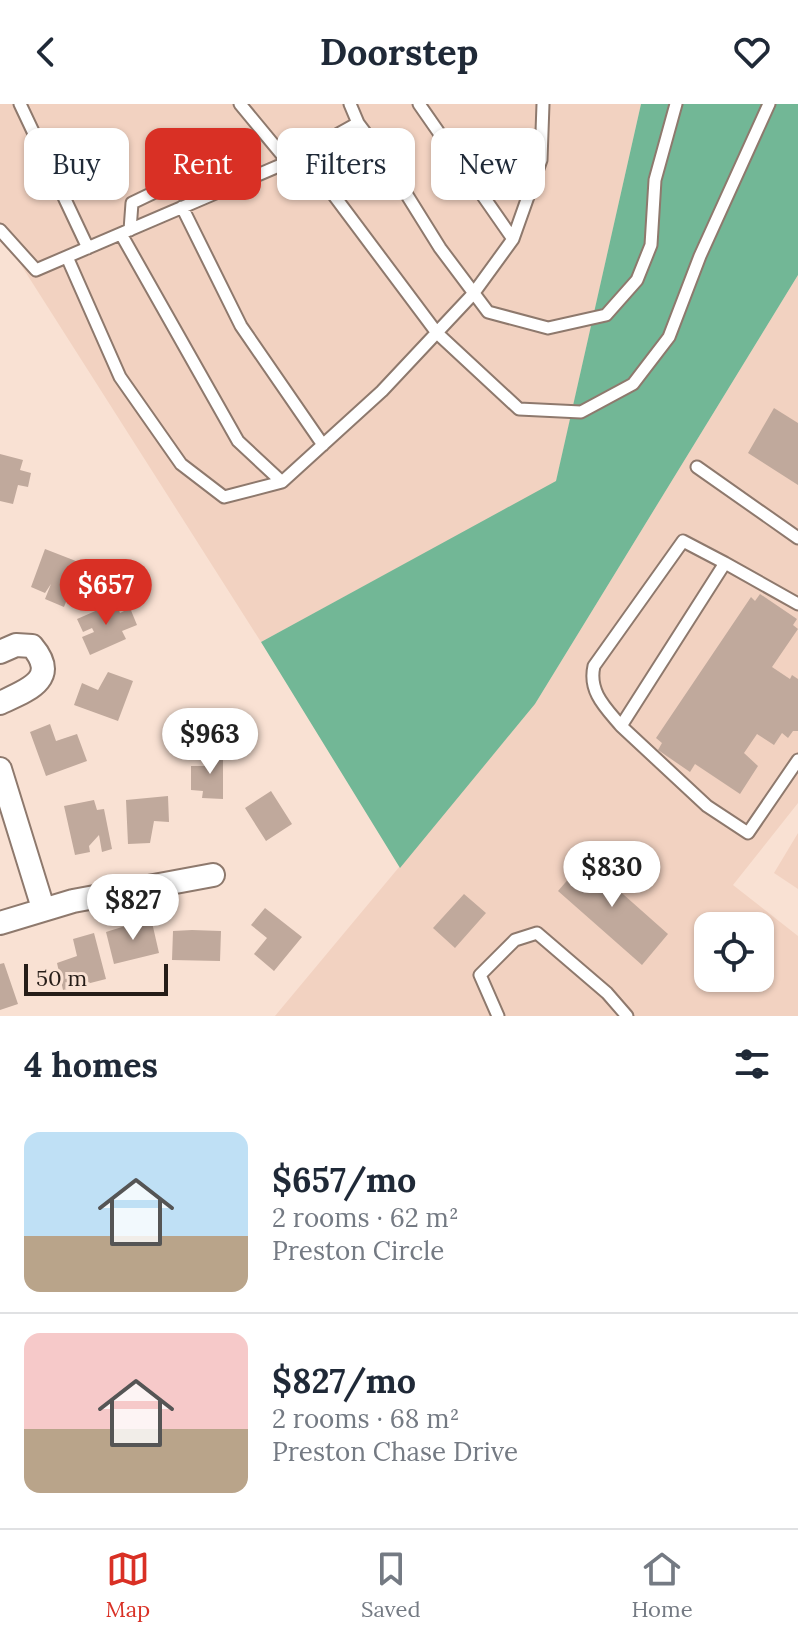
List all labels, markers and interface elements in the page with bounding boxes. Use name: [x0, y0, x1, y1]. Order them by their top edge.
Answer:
text: Doorstep: [320, 29, 478, 75]
icon: back: [24, 30, 68, 74]
icon: heart: [730, 30, 774, 74]
chip: Buy: [24, 128, 129, 200]
chip: Rent: [145, 128, 261, 200]
chip: Filters: [277, 128, 415, 200]
chip: New: [431, 128, 545, 200]
pin: $657: [59, 559, 153, 627]
text: $657: [78, 568, 134, 601]
pin: $963: [163, 708, 257, 776]
text: $963: [180, 717, 240, 750]
pin: $830: [565, 841, 659, 909]
text: $830: [581, 850, 643, 883]
pin: $827: [86, 874, 180, 942]
text: $827: [105, 883, 161, 916]
map controls: [694, 912, 774, 992]
button: locate: [694, 912, 774, 992]
scale bar: [24, 960, 168, 996]
text: 50 m: [36, 964, 87, 992]
icon: filters: [730, 1042, 774, 1086]
text: 4 homes: [24, 1043, 158, 1086]
text: $657/mo: [272, 1158, 416, 1201]
icon: home: [88, 1164, 184, 1260]
text: 2 rooms · 62 m²: [272, 1201, 459, 1234]
text: Preston Circle: [272, 1234, 444, 1267]
text: $827/mo: [272, 1359, 416, 1402]
icon: home: [88, 1365, 184, 1461]
text: 2 rooms · 68 m²: [272, 1402, 460, 1435]
text: Preston Chase Drive: [272, 1435, 518, 1468]
tab: Map: [105, 1547, 150, 1623]
tab: Saved: [361, 1547, 421, 1623]
tab: Home: [631, 1547, 693, 1623]

